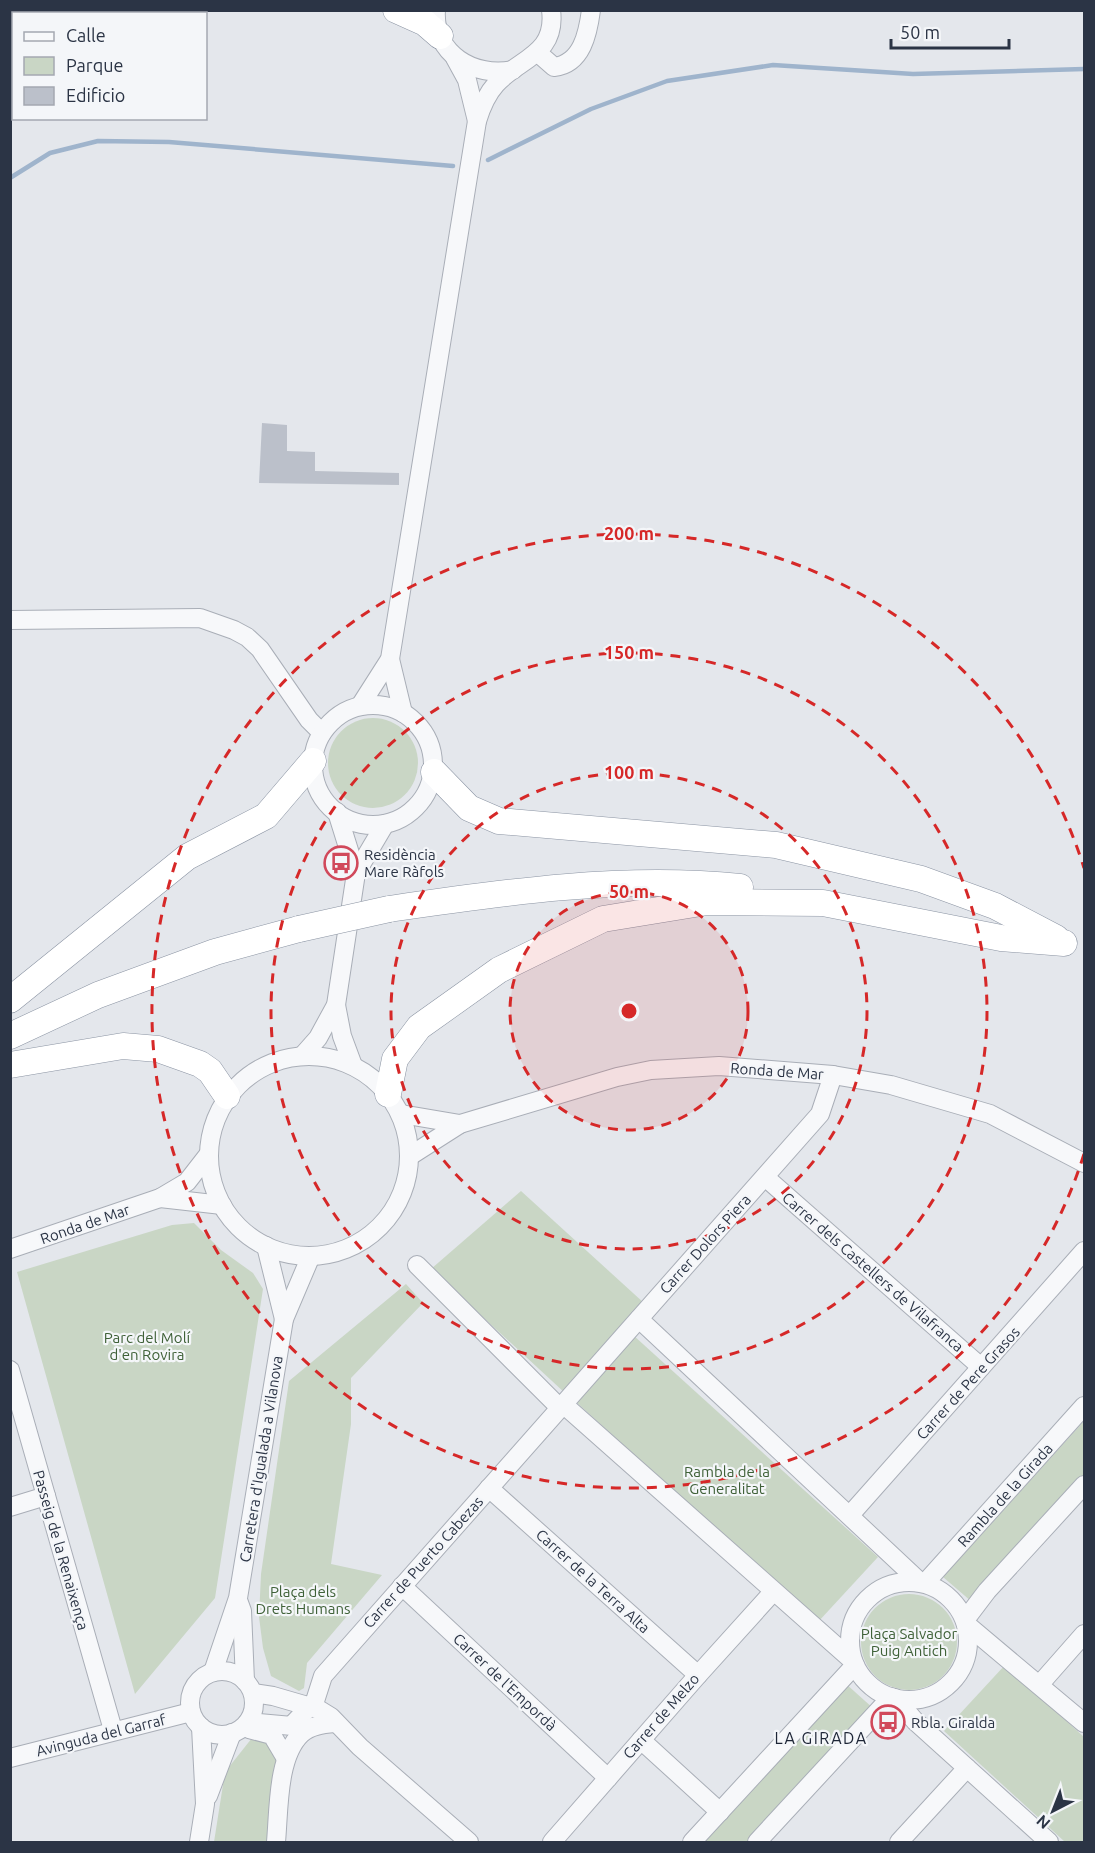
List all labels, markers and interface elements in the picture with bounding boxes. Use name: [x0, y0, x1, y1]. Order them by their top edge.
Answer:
legend: [12, 12, 207, 120]
scale bar: [891, 12, 1010, 50]
text: 50 m: [900, 22, 940, 42]
text: Calle: [66, 25, 106, 45]
text: Parque: [66, 55, 123, 75]
text: Edificio: [66, 85, 125, 105]
text: 200 m: [604, 523, 654, 543]
text: 150 m: [604, 642, 654, 662]
text: 100 m: [604, 762, 654, 782]
bus stop icon: Residència Mare Ràfols: [323, 845, 359, 881]
place label: Residència Mare Ràfols: [364, 846, 444, 880]
text: 50 m: [609, 881, 649, 901]
centre of rings: [619, 1001, 639, 1021]
street label: Ronda de Mar: [730, 1059, 825, 1083]
street label: Carrer dels Castellers de Vilafranca: [779, 1189, 967, 1355]
street label: Carrer Dolors Piera: [656, 1191, 754, 1297]
street label: Ronda de Mar: [38, 1201, 132, 1247]
street label: Carrer de Pere Grasos: [913, 1323, 1023, 1443]
park label: Parc del Molí d'en Rovira: [104, 1329, 191, 1363]
street label: Carretera d'Igualada a Vilanova: [236, 1354, 286, 1564]
street label: Rambla de la Girada: [954, 1440, 1056, 1550]
park label: Rambla de la Generalitat: [684, 1463, 770, 1497]
street label: Passeig de la Renaixença: [30, 1468, 92, 1632]
street label: Carrer de Puerto Cabezas: [360, 1493, 486, 1631]
street label: Carrer de la Terra Alta: [533, 1526, 653, 1636]
park label: Plaça dels Drets Humans: [255, 1583, 351, 1617]
park label: Plaça Salvador Puig Antich: [861, 1625, 958, 1659]
street label: Carrer de l'Empordà: [450, 1630, 560, 1734]
street label: Carrer de Melzo: [619, 1670, 703, 1762]
bus stop icon: Rbla. Giralda: [870, 1704, 906, 1740]
street label: Avinguda del Garraf: [34, 1711, 168, 1759]
place label: Rbla. Giralda: [911, 1714, 995, 1731]
district label: LA GIRADA: [774, 1729, 868, 1747]
north arrow: [1023, 1781, 1083, 1841]
text: N: [1033, 1811, 1053, 1833]

